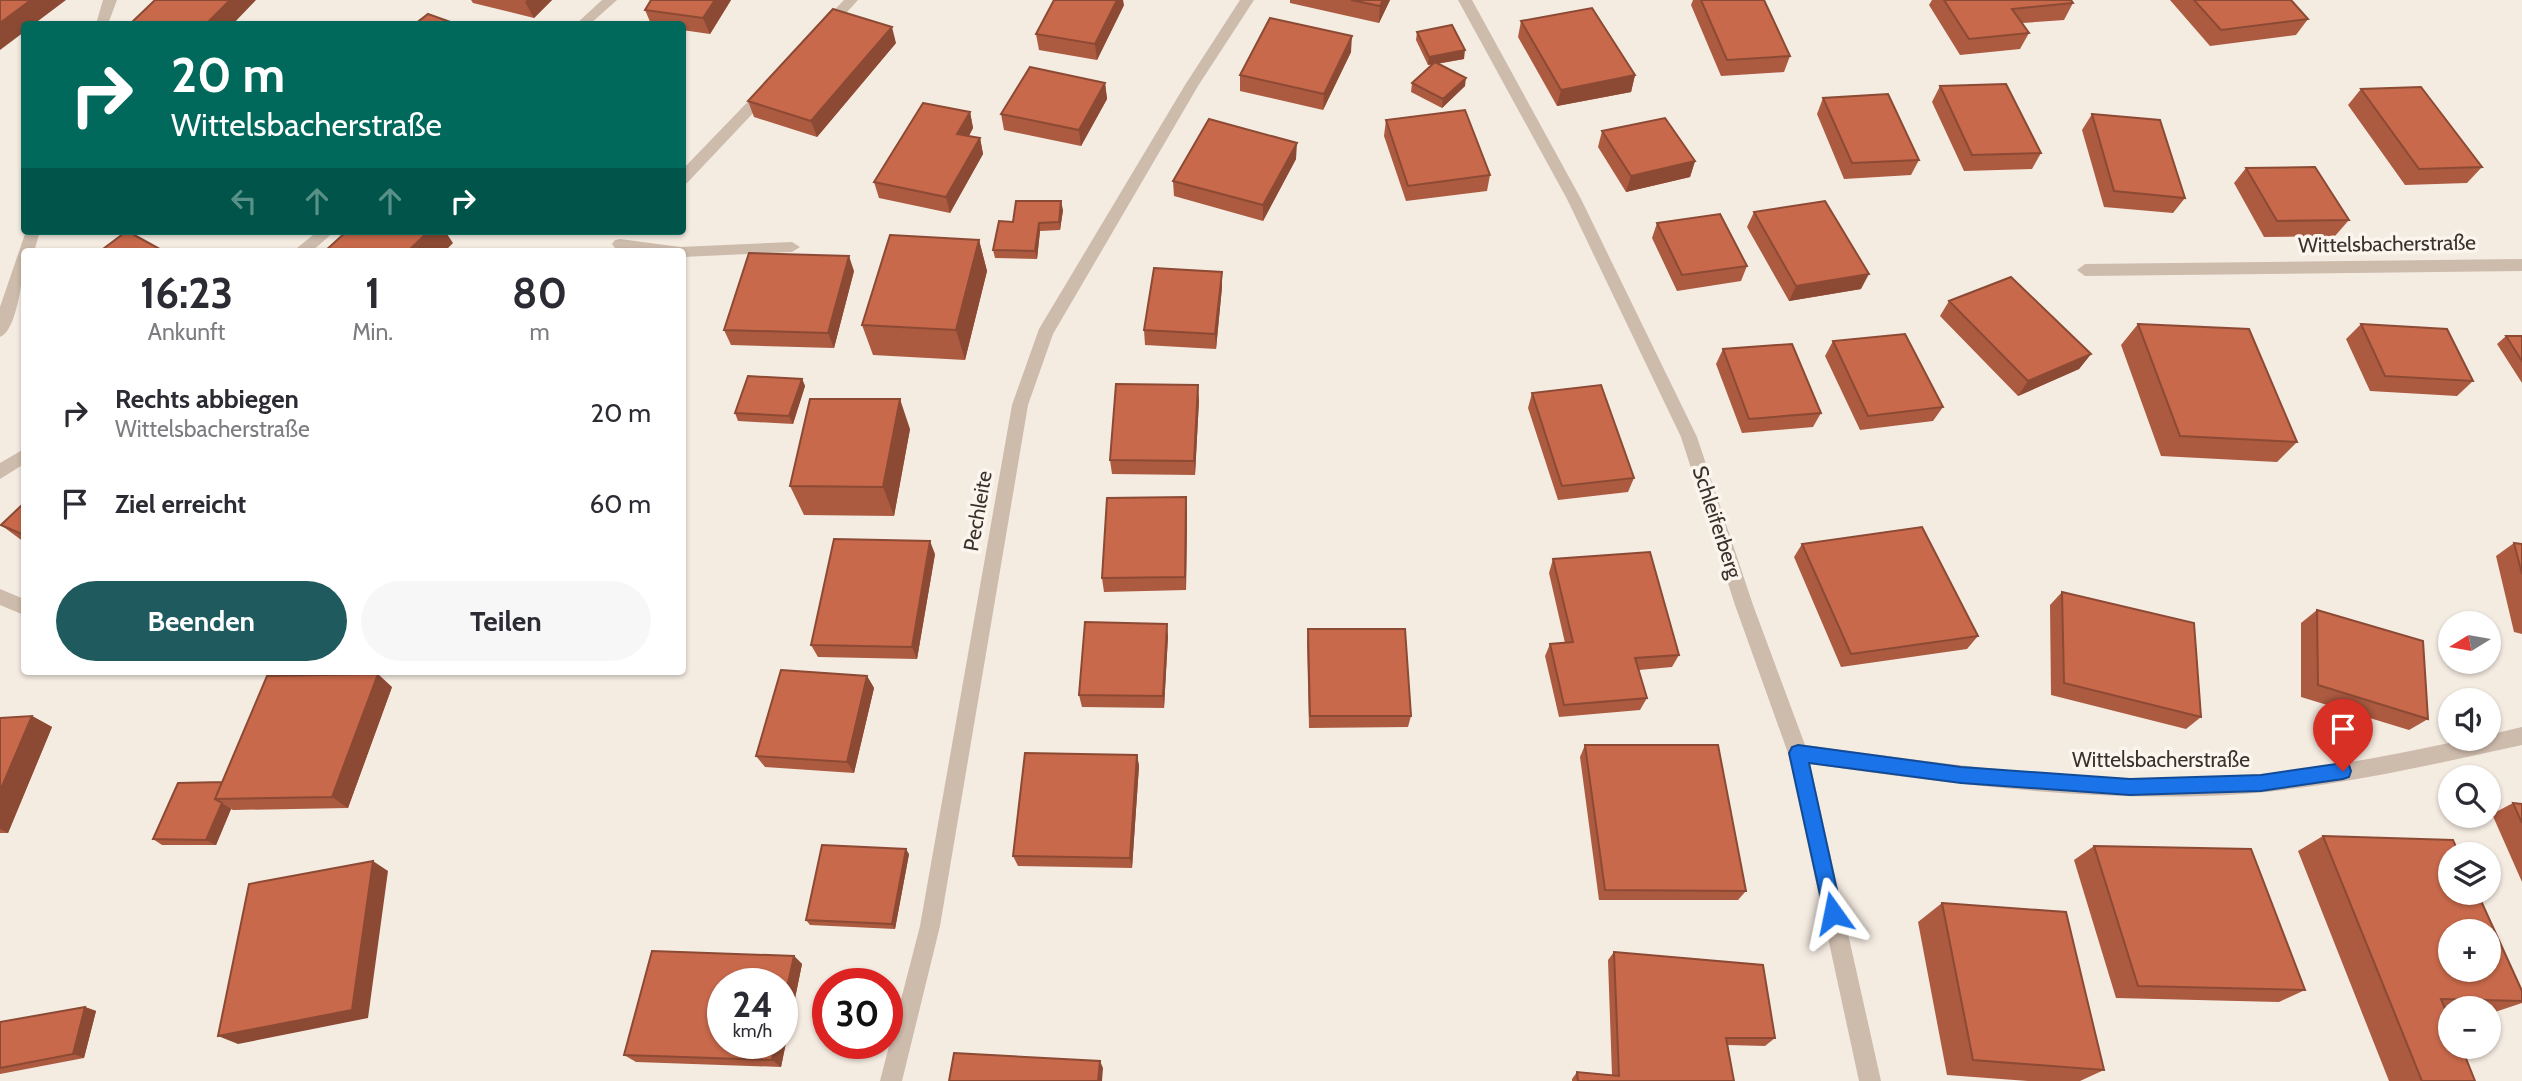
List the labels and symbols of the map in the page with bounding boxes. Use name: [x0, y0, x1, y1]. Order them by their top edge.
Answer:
street label: Wittelsbacherstraße: [2298, 229, 2476, 258]
street label: Schleiferberg: [1688, 462, 1748, 582]
street label: Pechleite: [958, 469, 997, 553]
north arrow: [2438, 611, 2501, 674]
pin: [2313, 699, 2373, 771]
street label: Wittelsbacherstraße: [2072, 747, 2250, 772]
position arrow: [1796, 876, 1870, 950]
speed limit sign: 30: [812, 968, 903, 1059]

